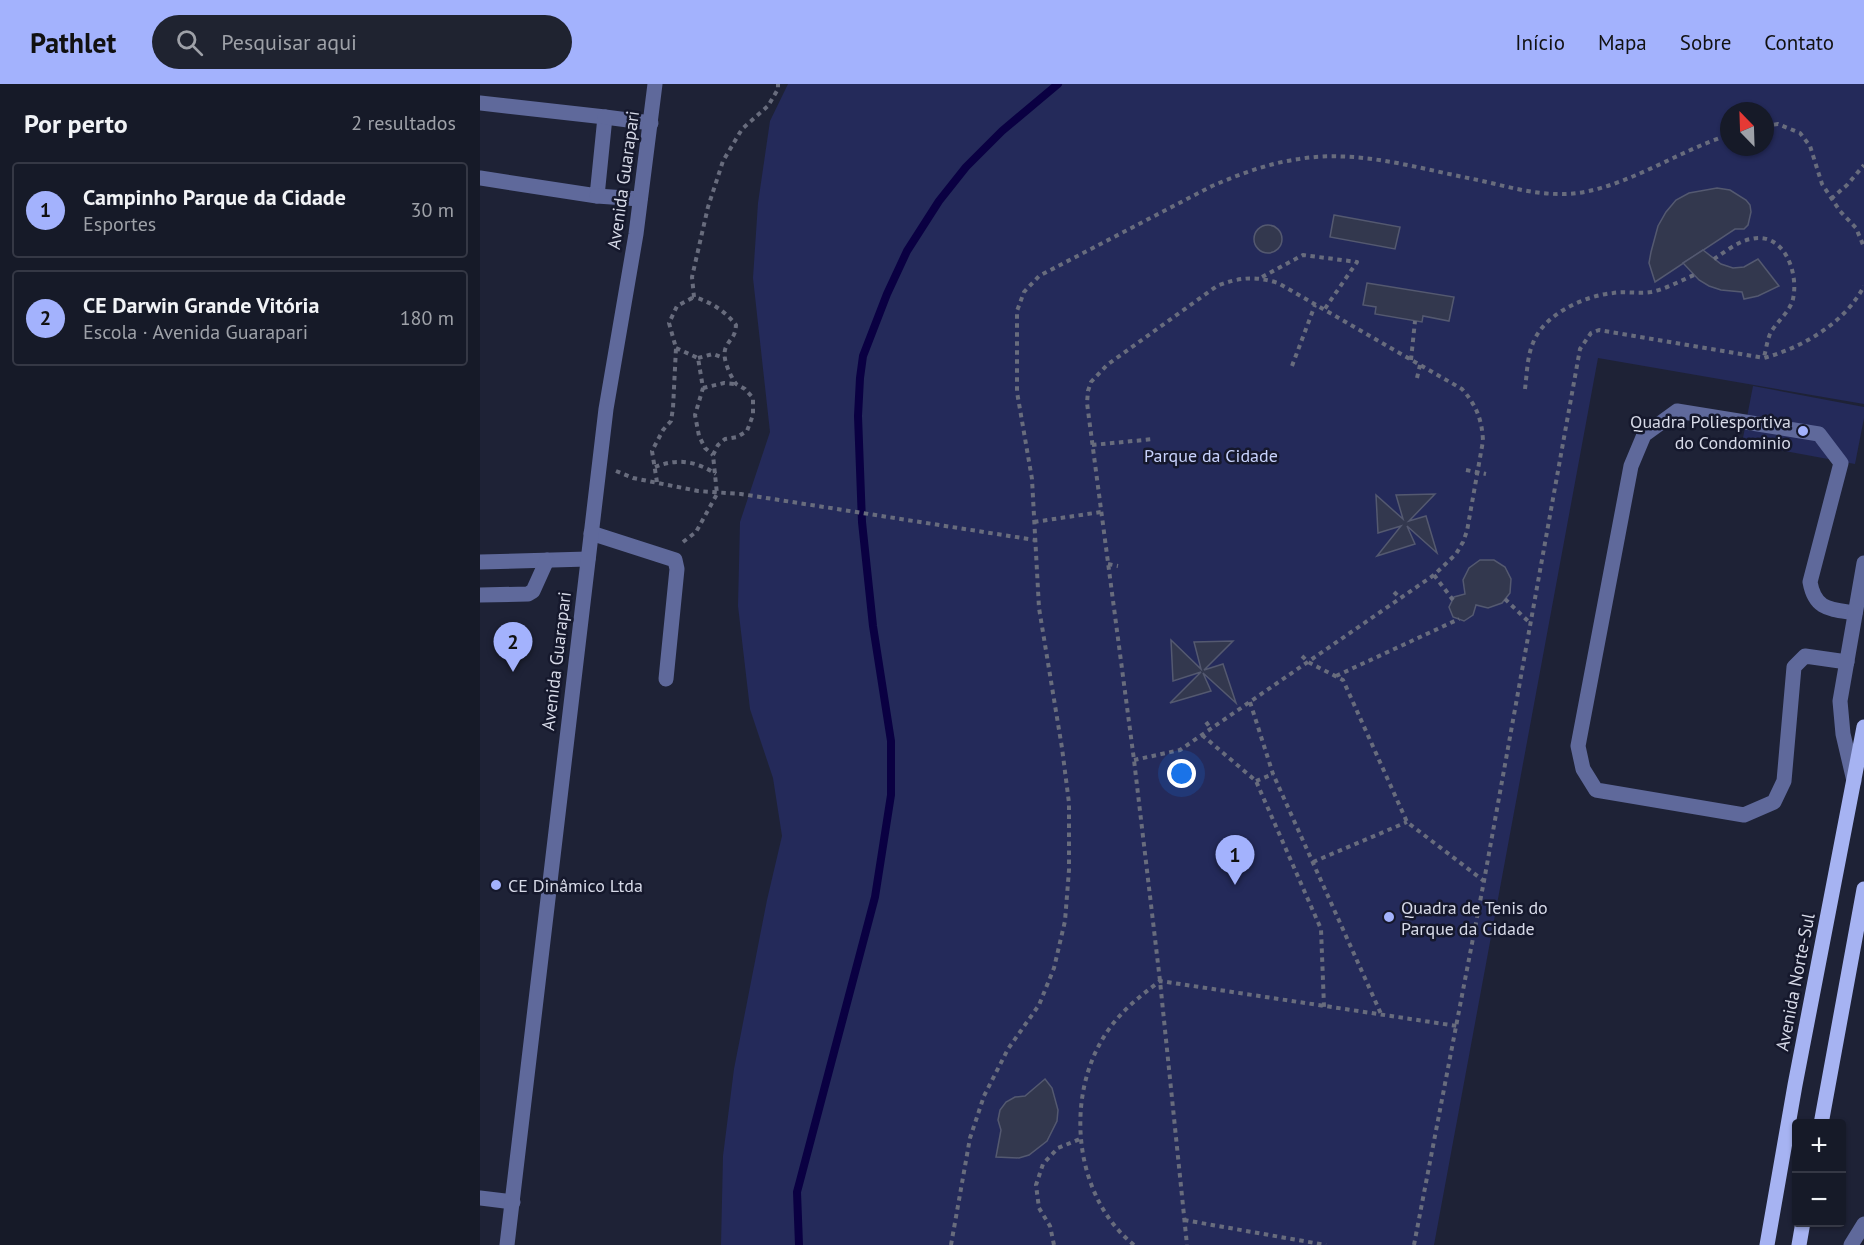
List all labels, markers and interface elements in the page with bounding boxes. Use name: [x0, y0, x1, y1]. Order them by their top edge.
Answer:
search box: [152, 15, 572, 69]
text: Pathlet: [30, 24, 116, 61]
icon: search: [173, 26, 206, 59]
text: Pesquisar aqui: [221, 28, 357, 56]
text: Início: [1515, 29, 1565, 56]
text: Mapa: [1598, 29, 1647, 56]
text: Sobre: [1680, 29, 1731, 56]
text: Contato: [1764, 29, 1834, 56]
north arrow: [1720, 102, 1774, 156]
text: Por perto: [24, 107, 128, 140]
street label: Avenida Guarapari: [602, 109, 644, 251]
text: 2 resultados: [351, 110, 456, 136]
text: Campinho Parque da Cidade: [83, 183, 346, 211]
text: 1: [40, 197, 51, 223]
text: 30 m: [411, 197, 454, 223]
text: Esportes: [83, 211, 156, 237]
text: CE Darwin Grande Vitória: [83, 291, 319, 319]
text: 2: [40, 305, 51, 331]
text: 180 m: [400, 305, 454, 331]
text: Escola · Avenida Guarapari: [83, 319, 308, 345]
place label: Quadra Poliesportiva do Condominio: [1630, 410, 1791, 454]
marker: Quadra Poliesportiva do Condominio: [1796, 424, 1810, 438]
park label: Parque da Cidade: [1144, 444, 1278, 467]
street label: Avenida Guarapari: [536, 590, 576, 732]
pin: 2: [494, 622, 532, 672]
your location: [1167, 759, 1196, 788]
pin: 1: [1216, 836, 1254, 885]
place label: CE Dinâmico Ltda: [508, 874, 643, 897]
marker: CE Dinâmico Ltda: [489, 878, 503, 892]
place label: Quadra de Tenis do Parque da Cidade: [1401, 896, 1548, 940]
marker: Quadra de Tenis do Parque da Cidade: [1382, 910, 1396, 924]
street label: Avenida Norte-Sul: [1770, 910, 1820, 1053]
map controls: [1792, 1119, 1846, 1227]
button: +: [1792, 1119, 1846, 1173]
button: −: [1792, 1173, 1846, 1227]

